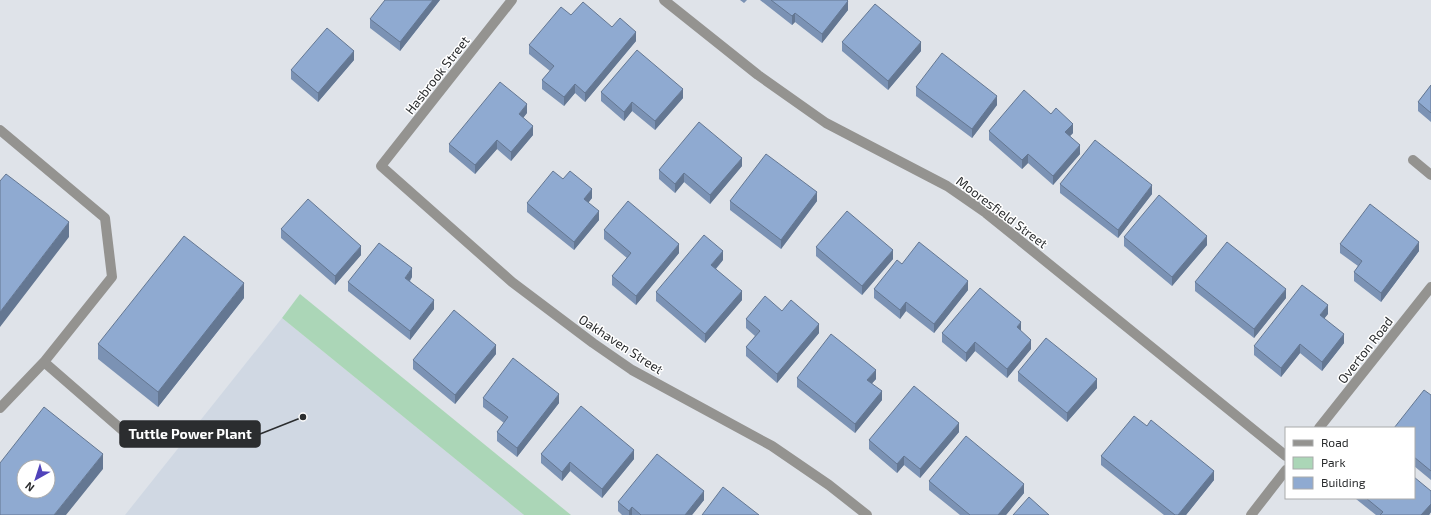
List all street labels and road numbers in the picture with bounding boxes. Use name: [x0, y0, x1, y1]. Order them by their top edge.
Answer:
street label: Hasbrook Street: [401, 33, 473, 117]
street label: Mooresfield Street: [953, 173, 1051, 252]
street label: Oakhaven Street: [576, 311, 666, 377]
street label: Overton Road: [1334, 313, 1396, 387]

